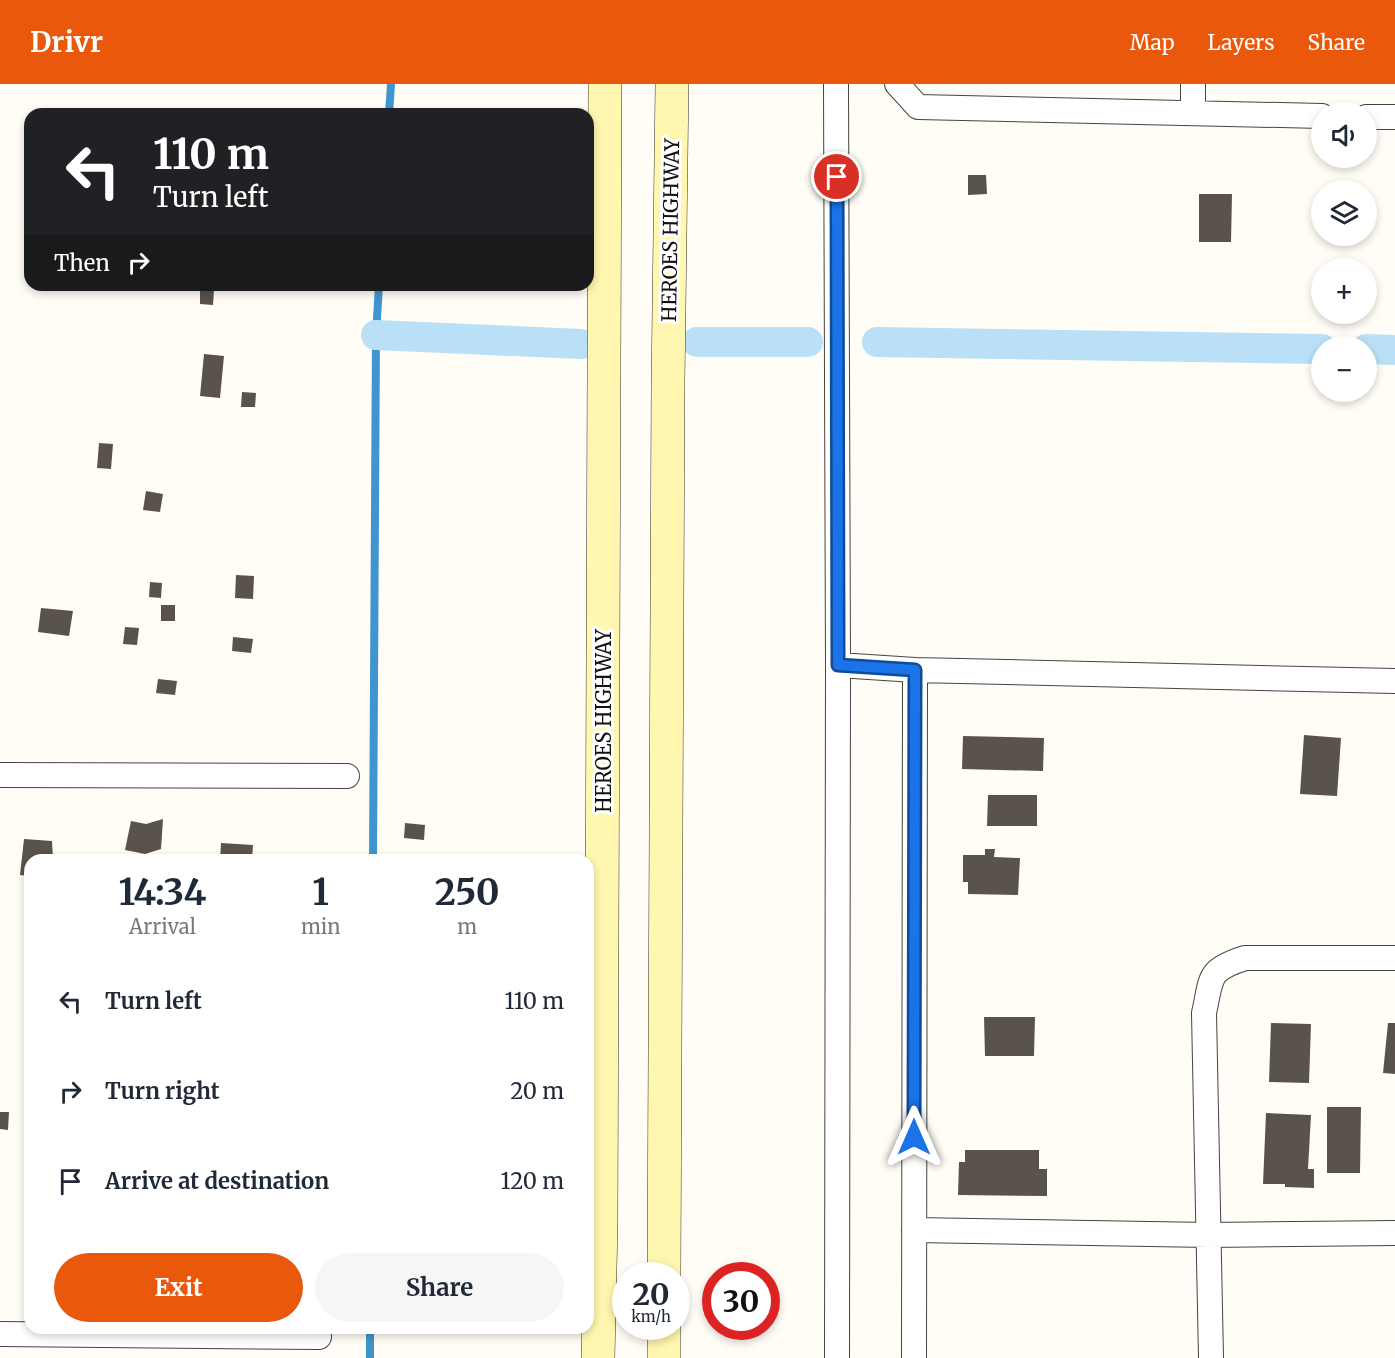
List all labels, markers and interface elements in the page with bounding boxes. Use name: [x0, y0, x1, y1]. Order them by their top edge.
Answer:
text: Drivr: [30, 24, 103, 60]
text: Map: [1130, 29, 1175, 56]
text: Layers: [1208, 29, 1275, 56]
text: Share: [1308, 29, 1365, 56]
map controls: [1311, 102, 1377, 402]
button: sound: [1311, 102, 1377, 168]
text: 110 m: [153, 128, 269, 180]
icon: left: [54, 132, 132, 210]
street label: HEROES HIGHWAY: [656, 137, 684, 322]
pin: [811, 151, 862, 202]
icon: arrive: [820, 160, 853, 193]
text: Turn left: [153, 180, 268, 214]
button: layers: [1311, 180, 1377, 246]
icon: right: [122, 246, 155, 279]
text: Then: [54, 249, 110, 277]
button: +: [1311, 258, 1377, 324]
button: −: [1311, 336, 1377, 402]
street label: HEROES HIGHWAY: [591, 628, 616, 813]
text: 14:34: [118, 870, 207, 915]
text: 1: [312, 870, 329, 915]
text: 250: [435, 870, 500, 915]
text: Arrival: [129, 914, 196, 939]
text: min: [301, 914, 340, 939]
text: m: [457, 914, 477, 939]
icon: left: [54, 985, 87, 1018]
text: Turn left: [105, 987, 202, 1015]
text: 110 m: [505, 987, 564, 1015]
icon: right: [54, 1075, 87, 1108]
text: Turn right: [105, 1077, 219, 1105]
text: 20 m: [510, 1077, 564, 1105]
position arrow: [882, 1105, 946, 1169]
icon: arrive: [54, 1165, 87, 1198]
text: Arrive at destination: [105, 1167, 329, 1195]
text: 120 m: [500, 1167, 564, 1195]
button: Exit: [54, 1253, 303, 1322]
button: Share: [315, 1253, 564, 1322]
speed limit sign: 30: [702, 1262, 780, 1340]
text: 20: [632, 1275, 670, 1313]
text: km/h: [631, 1307, 671, 1326]

